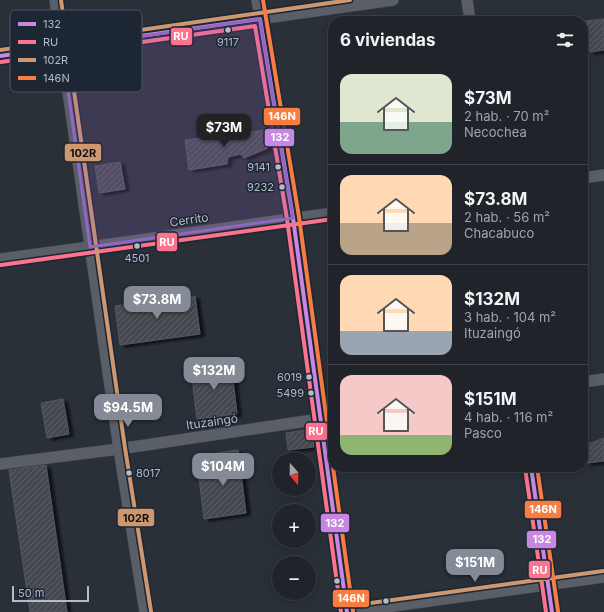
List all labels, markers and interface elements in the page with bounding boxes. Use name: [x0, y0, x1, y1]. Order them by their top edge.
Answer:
legend: [10, 10, 142, 92]
text: 132: [43, 17, 61, 31]
marker: 9117: [223, 25, 233, 35]
line badge: RU: [170, 27, 193, 46]
text: RU: [173, 29, 189, 43]
icon: filters: [554, 29, 576, 51]
text: 6 viviendas: [340, 30, 435, 50]
text: RU: [43, 35, 58, 49]
place label: 9117: [217, 35, 239, 49]
text: 102R: [43, 53, 68, 67]
text: 146N: [43, 71, 70, 85]
text: $73M: [464, 88, 512, 108]
icon: home: [372, 90, 420, 138]
line badge: 146N: [263, 107, 301, 126]
text: 2 hab. · 70 m²: [464, 108, 549, 124]
text: 146N: [268, 109, 296, 123]
pin: $73M: [200, 114, 248, 148]
text: $73M: [206, 119, 242, 135]
text: Necochea: [464, 124, 527, 140]
line badge: 132: [264, 128, 295, 147]
text: 132: [271, 130, 289, 144]
line badge: 102R: [64, 143, 102, 162]
text: 102R: [70, 146, 96, 160]
place label: 9141: [247, 160, 270, 174]
marker: 9141: [273, 162, 283, 172]
place label: 9232: [247, 180, 274, 194]
marker: 9232: [277, 182, 287, 192]
text: $73.8M: [464, 189, 527, 209]
icon: home: [372, 191, 420, 239]
street label: Cerrito: [169, 209, 209, 230]
text: 2 hab. · 56 m²: [464, 209, 550, 225]
text: Chacabuco: [464, 225, 534, 241]
line badge: RU: [156, 232, 178, 252]
text: RU: [159, 235, 175, 249]
marker: 4501: [132, 241, 142, 251]
place label: 4501: [124, 251, 150, 265]
pin: $73.8M: [124, 286, 190, 320]
text: $132M: [464, 289, 520, 309]
text: $73.8M: [133, 291, 181, 307]
icon: home: [372, 291, 420, 339]
text: 3 hab. · 104 m²: [464, 309, 556, 325]
text: Ituzaingó: [464, 325, 521, 341]
pin: $132M: [186, 357, 242, 391]
text: $132M: [193, 362, 235, 378]
place label: 6019: [277, 370, 302, 384]
marker: 6019: [304, 372, 314, 382]
place label: 5499: [277, 386, 304, 400]
marker: 5499: [306, 388, 316, 398]
text: $151M: [464, 389, 517, 409]
icon: home: [372, 391, 420, 439]
pin: $94.5M: [95, 394, 161, 428]
text: $94.5M: [103, 399, 153, 415]
text: 4 hab. · 116 m²: [464, 409, 553, 425]
street label: Ituzaingó: [185, 410, 239, 433]
line badge: RU: [305, 422, 328, 441]
text: RU: [308, 424, 324, 438]
text: Pasco: [464, 425, 502, 441]
north arrow: [272, 452, 316, 496]
map controls: [272, 452, 316, 600]
pin: $104M: [195, 453, 251, 487]
text: $104M: [201, 458, 245, 474]
place label: 8017: [136, 466, 160, 480]
marker: 8017: [124, 468, 134, 478]
line badge: 146N: [524, 500, 562, 519]
text: 146N: [529, 502, 557, 516]
button: +: [272, 504, 316, 548]
line badge: 102R: [117, 508, 155, 527]
text: 102R: [123, 511, 149, 525]
line badge: 132: [320, 513, 350, 533]
text: 132: [326, 516, 344, 530]
line badge: 132: [526, 530, 557, 549]
text: 132: [533, 532, 551, 546]
pin: $151M: [447, 549, 503, 583]
text: $151M: [455, 554, 495, 570]
button: −: [272, 556, 316, 600]
line badge: RU: [528, 560, 551, 579]
text: RU: [532, 563, 548, 577]
unlabelled marker: [332, 576, 342, 586]
scale bar: [12, 584, 89, 603]
text: 50 m: [18, 586, 44, 600]
line badge: 146N: [332, 589, 370, 608]
text: 146N: [337, 591, 365, 605]
unlabelled marker: [381, 596, 391, 606]

